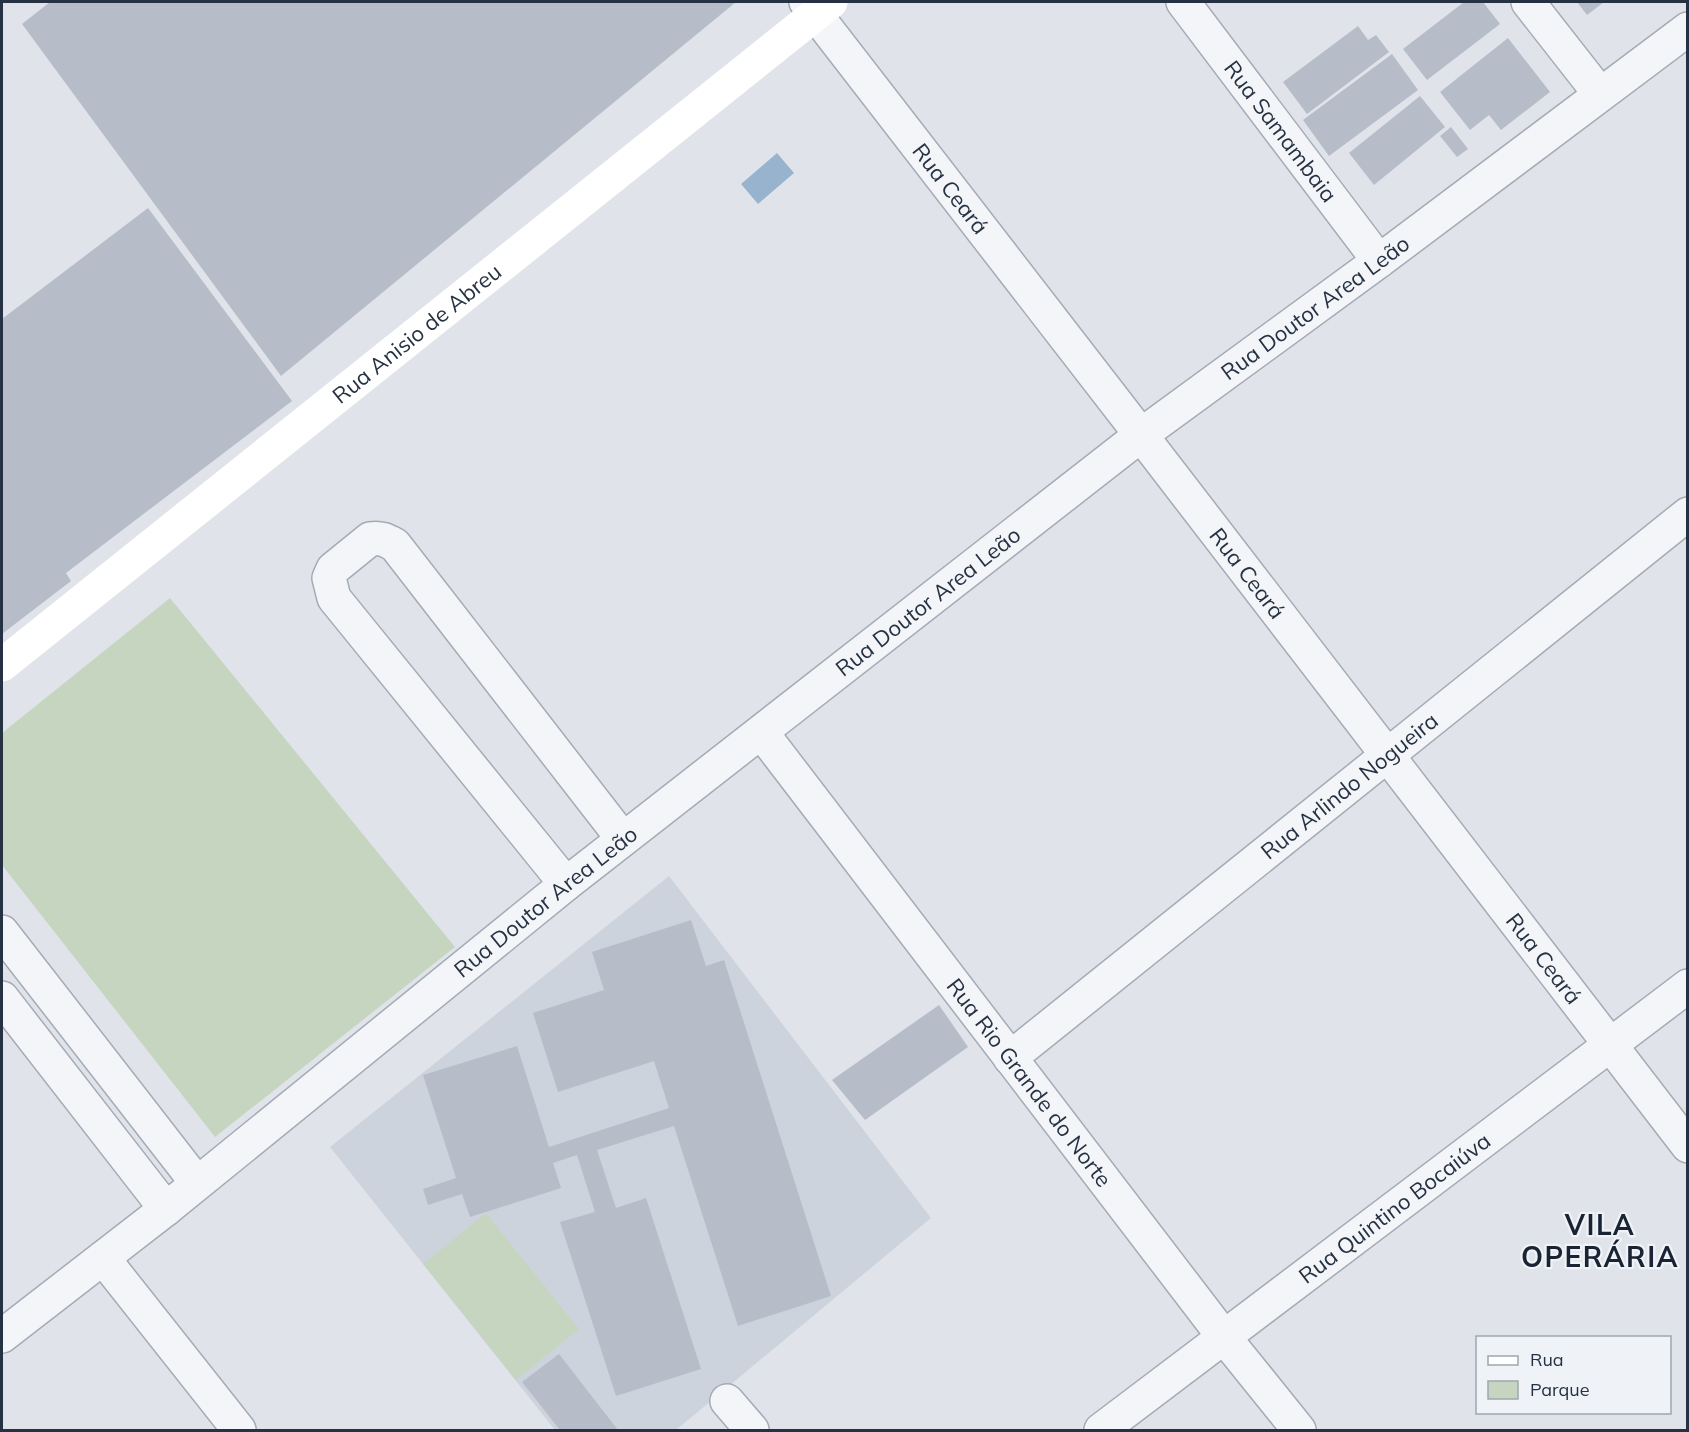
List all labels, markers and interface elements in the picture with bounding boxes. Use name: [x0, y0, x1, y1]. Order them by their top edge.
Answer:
street label: Rua Samambaia: [1218, 55, 1343, 208]
street label: Rua Ceará: [906, 138, 994, 240]
street label: Rua Doutor Area Leão: [1215, 229, 1415, 386]
street label: Rua Anisio de Abreu: [327, 257, 507, 409]
street label: Rua Doutor Area Leão: [830, 520, 1026, 682]
street label: Rua Ceará: [1204, 522, 1291, 624]
street label: Rua Arlindo Nogueira: [1255, 706, 1444, 865]
street label: Rua Doutor Area Leão: [448, 820, 643, 983]
street label: Rua Ceará: [1500, 907, 1588, 1010]
street label: Rua Rio Grande do Norte: [941, 973, 1118, 1192]
street label: Rua Quintino Bocaiúva: [1293, 1127, 1496, 1289]
district label: VILA OPERÁRIA: [1521, 1207, 1679, 1274]
legend: [1476, 1336, 1671, 1414]
text: Rua: [1530, 1348, 1564, 1371]
text: Parque: [1530, 1378, 1589, 1401]

